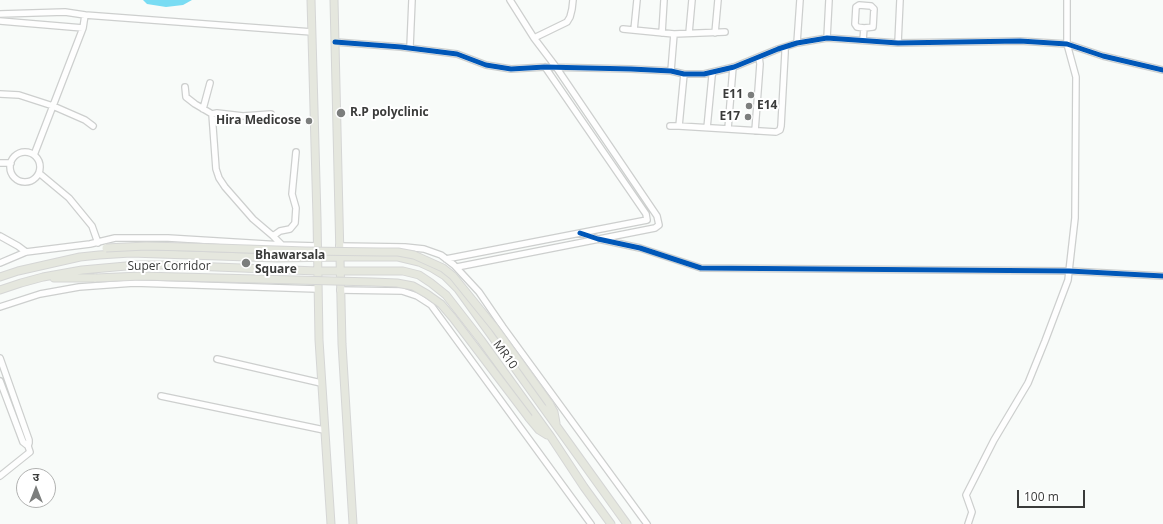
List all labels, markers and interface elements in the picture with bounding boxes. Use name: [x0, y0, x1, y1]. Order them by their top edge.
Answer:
place label: E11: [723, 88, 743, 102]
marker: E11: [746, 90, 756, 100]
place label: E14: [757, 99, 777, 113]
marker: E14: [744, 101, 754, 111]
place label: R.P polyclinic: [350, 106, 429, 120]
marker: R.P polyclinic: [335, 107, 347, 119]
place label: E17: [720, 110, 740, 124]
marker: E17: [743, 112, 753, 122]
place label: Hira Medicose: [216, 114, 301, 128]
marker: Hira Medicose: [304, 116, 314, 126]
place label: Bhawarsala Square: [255, 249, 325, 277]
marker: Bhawarsala Square: [240, 257, 252, 269]
street label: Super Corridor: [127, 260, 211, 274]
street label: MR10: [490, 338, 520, 372]
north arrow: [16, 468, 56, 508]
text: उ: [33, 469, 39, 484]
scale bar: [1019, 482, 1087, 508]
text: 100 m: [1024, 488, 1059, 505]

